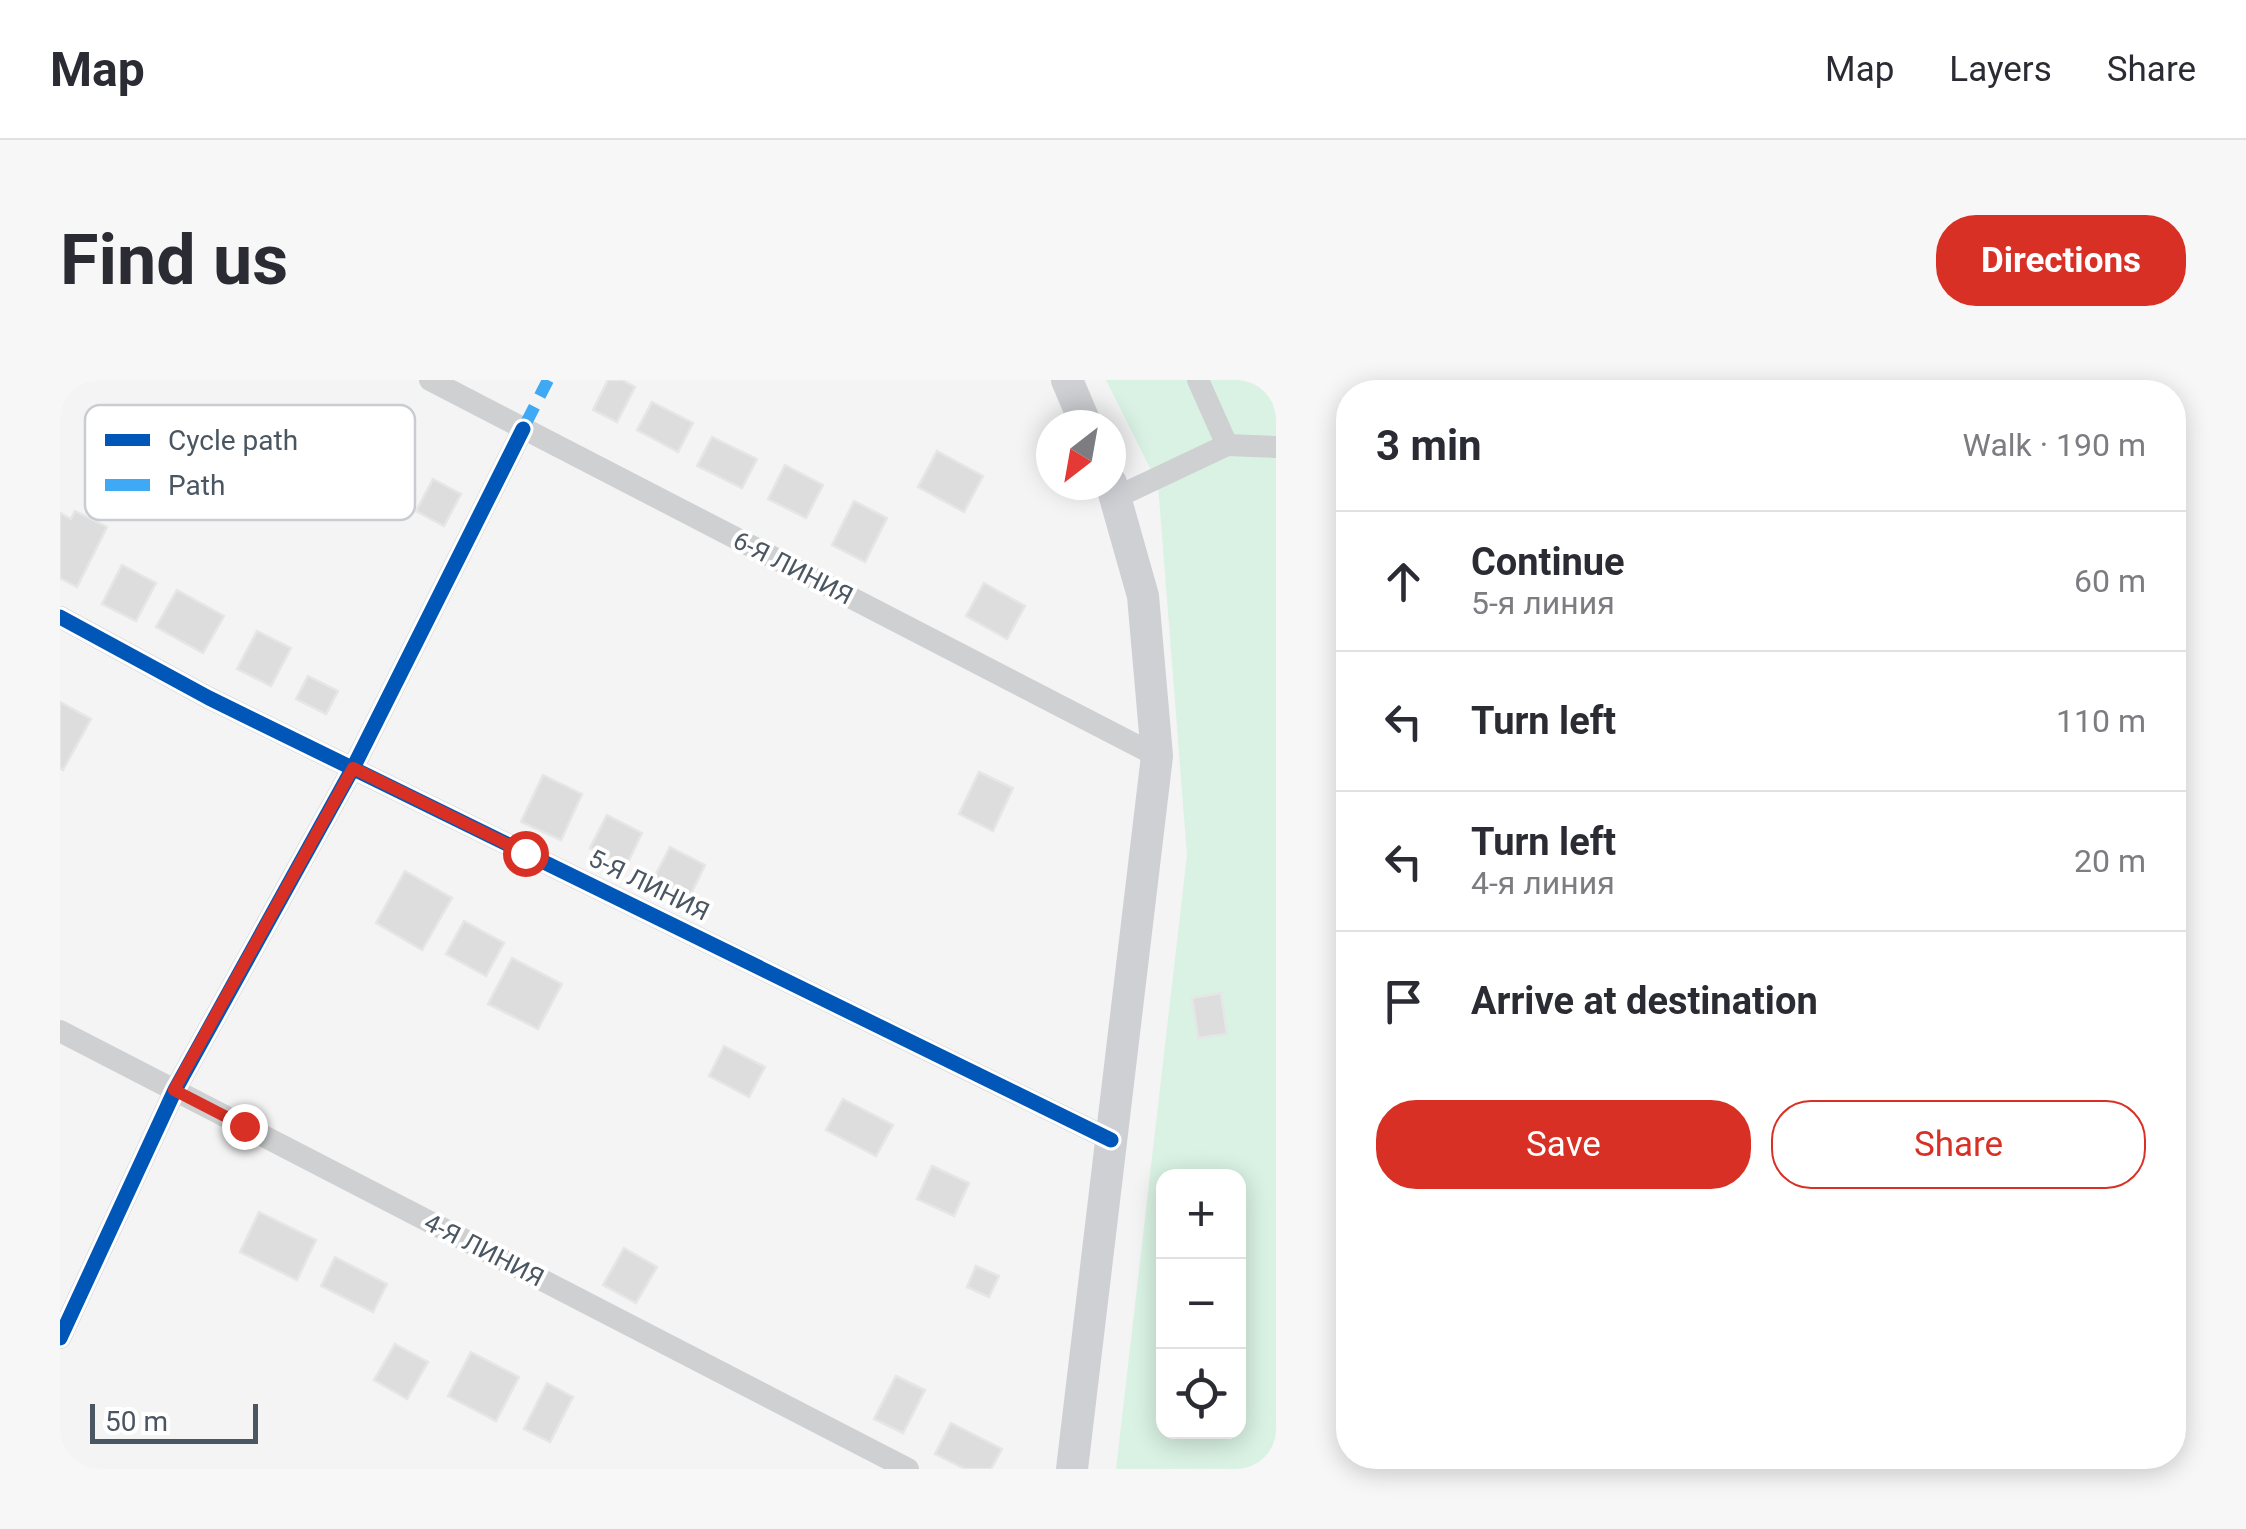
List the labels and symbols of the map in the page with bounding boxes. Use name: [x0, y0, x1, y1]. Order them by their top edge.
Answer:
legend: [85, 405, 415, 520]
north arrow: [1036, 410, 1126, 500]
text: Cycle path: [168, 424, 298, 457]
text: Path: [168, 469, 225, 502]
street label: 6-Я ЛИНИЯ: [728, 526, 858, 610]
route start: [503, 831, 549, 877]
street label: 5-Я ЛИНИЯ: [584, 843, 714, 927]
route end: [222, 1104, 268, 1150]
street label: 4-Я ЛИНИЯ: [419, 1208, 549, 1292]
scale bar: [90, 1399, 258, 1444]

